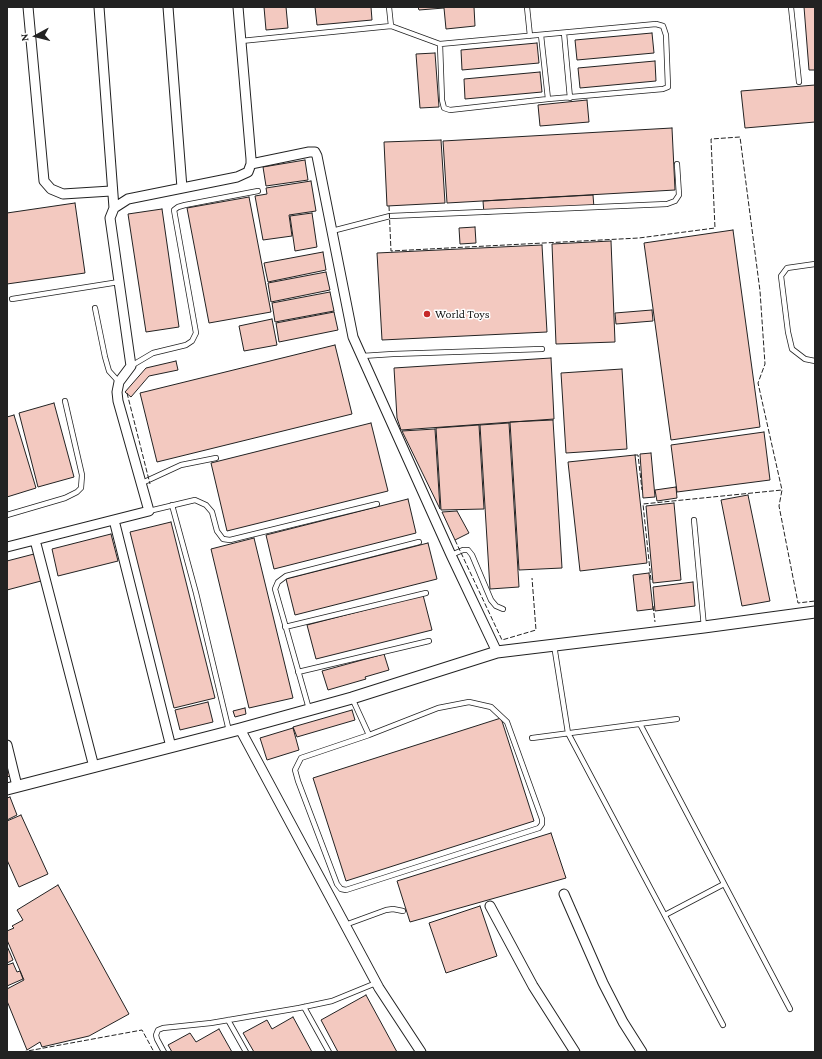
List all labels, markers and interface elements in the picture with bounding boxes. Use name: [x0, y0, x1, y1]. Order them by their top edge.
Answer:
north arrow: [16, 16, 56, 56]
text: N: [18, 33, 31, 42]
place label: World Toys: [435, 307, 490, 321]
marker: World Toys: [422, 309, 432, 319]

